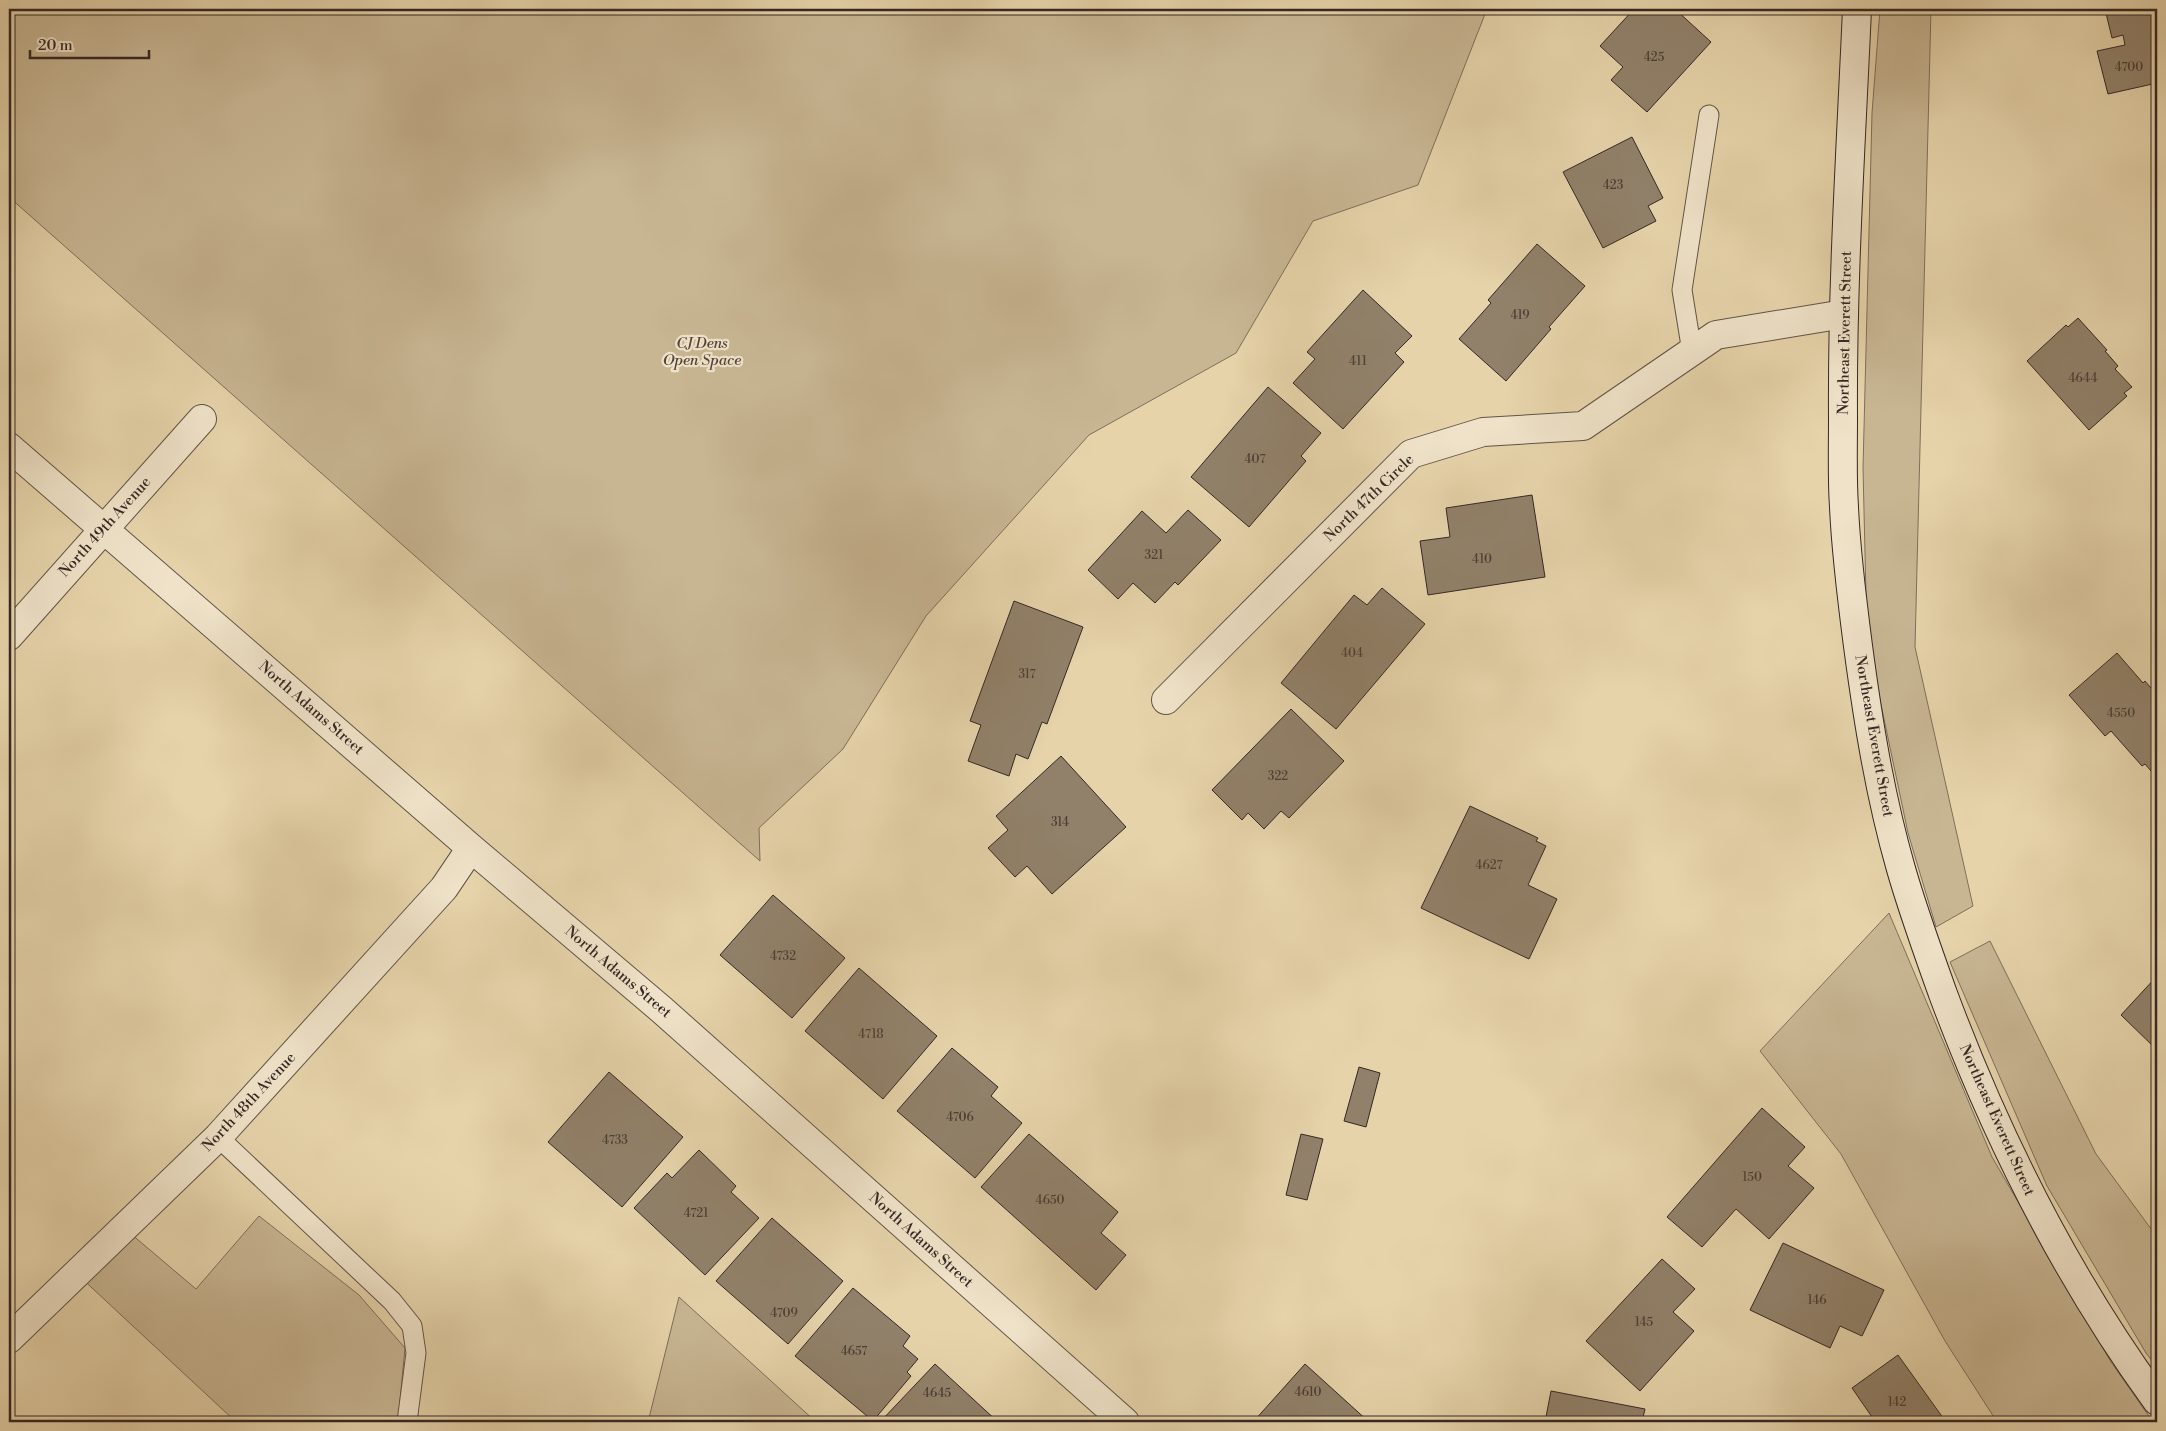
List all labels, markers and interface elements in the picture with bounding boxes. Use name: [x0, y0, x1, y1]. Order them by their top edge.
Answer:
scale bar: [30, 28, 149, 60]
text: 20 m: [38, 36, 73, 55]
house number: 425: [1644, 50, 1665, 65]
house number: 4700: [2115, 60, 2143, 75]
house number: 423: [1603, 178, 1624, 193]
street label: Northeast Everett Street: [1834, 250, 1856, 415]
house number: 419: [1510, 308, 1530, 323]
park label: CJ Dens Open Space: [663, 334, 741, 370]
house number: 411: [1349, 354, 1368, 369]
house number: 4644: [2068, 371, 2098, 386]
street label: North 47th Circle: [1320, 450, 1418, 546]
house number: 407: [1244, 452, 1266, 467]
street label: North 49th Avenue: [55, 473, 155, 581]
house number: 321: [1145, 548, 1164, 563]
house number: 410: [1472, 552, 1492, 567]
house number: 404: [1341, 646, 1363, 661]
street label: Northeast Everett Street: [1850, 654, 1898, 819]
street label: North Adams Street: [254, 657, 368, 759]
house number: 317: [1019, 667, 1035, 682]
house number: 4550: [2107, 706, 2135, 721]
house number: 322: [1268, 769, 1288, 784]
house number: 314: [1051, 815, 1069, 830]
house number: 4627: [1475, 858, 1503, 873]
street label: North Adams Street: [561, 922, 676, 1023]
house number: 4732: [770, 949, 796, 964]
house number: 4718: [858, 1027, 884, 1042]
street label: Northeast Everett Street: [1955, 1041, 2039, 1199]
street label: North 48th Avenue: [198, 1048, 300, 1156]
house number: 4706: [946, 1110, 974, 1125]
house number: 4733: [602, 1133, 628, 1148]
house number: 150: [1742, 1170, 1762, 1185]
street label: North Adams Street: [865, 1188, 977, 1292]
house number: 4650: [1036, 1193, 1065, 1208]
house number: 4721: [684, 1206, 709, 1221]
house number: 146: [1807, 1293, 1827, 1308]
house number: 4709: [770, 1306, 798, 1321]
house number: 145: [1635, 1315, 1654, 1330]
house number: 4657: [841, 1344, 867, 1359]
house number: 4610: [1295, 1385, 1321, 1400]
house number: 4645: [923, 1386, 952, 1401]
house number: 142: [1888, 1395, 1906, 1410]

